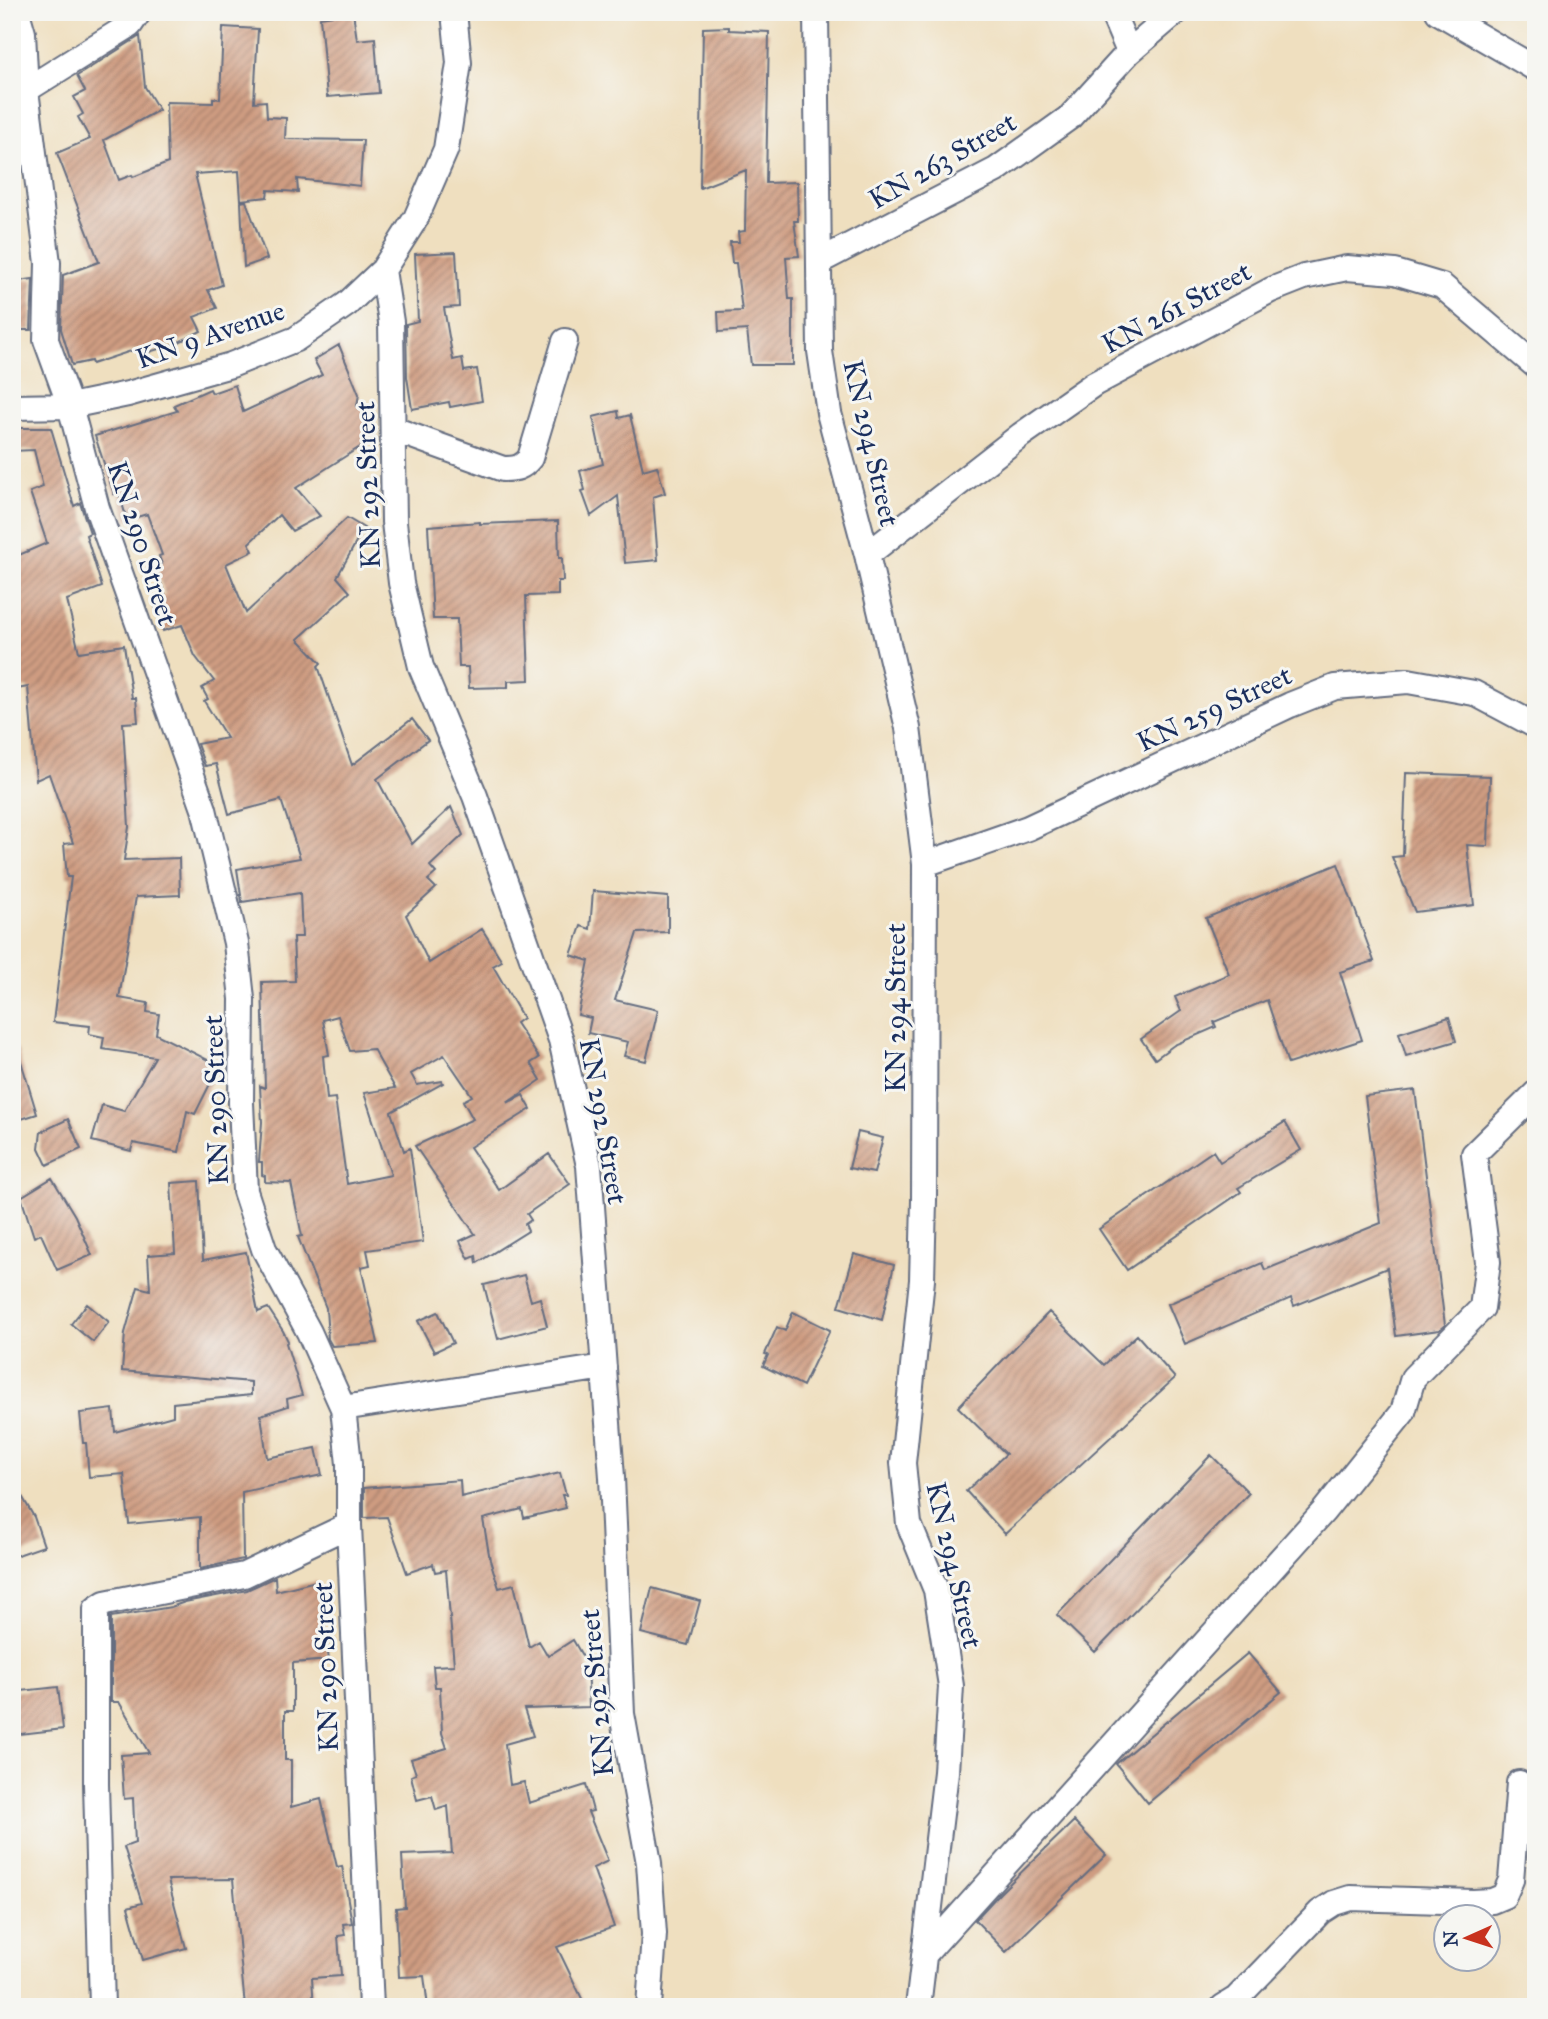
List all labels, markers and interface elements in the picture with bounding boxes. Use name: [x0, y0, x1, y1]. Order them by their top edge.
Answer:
street label: KN 263 Street: [862, 104, 1022, 217]
street label: KN 261 Street: [1095, 253, 1257, 361]
street label: KN 9 Avenue: [131, 293, 289, 376]
street label: KN 294 Street: [835, 357, 908, 530]
street label: KN 292 Street: [347, 400, 388, 569]
street label: KN 290 Street: [100, 457, 186, 630]
street label: KN 259 Street: [1131, 657, 1297, 760]
street label: KN 294 Street: [878, 923, 913, 1093]
street label: KN 290 Street: [195, 1014, 236, 1186]
street label: KN 292 Street: [572, 1035, 635, 1207]
street label: KN 294 Street: [918, 1479, 991, 1652]
street label: KN 290 Street: [305, 1581, 346, 1753]
street label: KN 292 Street: [572, 1608, 621, 1778]
north arrow: [1432, 1904, 1502, 1974]
text: N: [1439, 1930, 1462, 1948]

